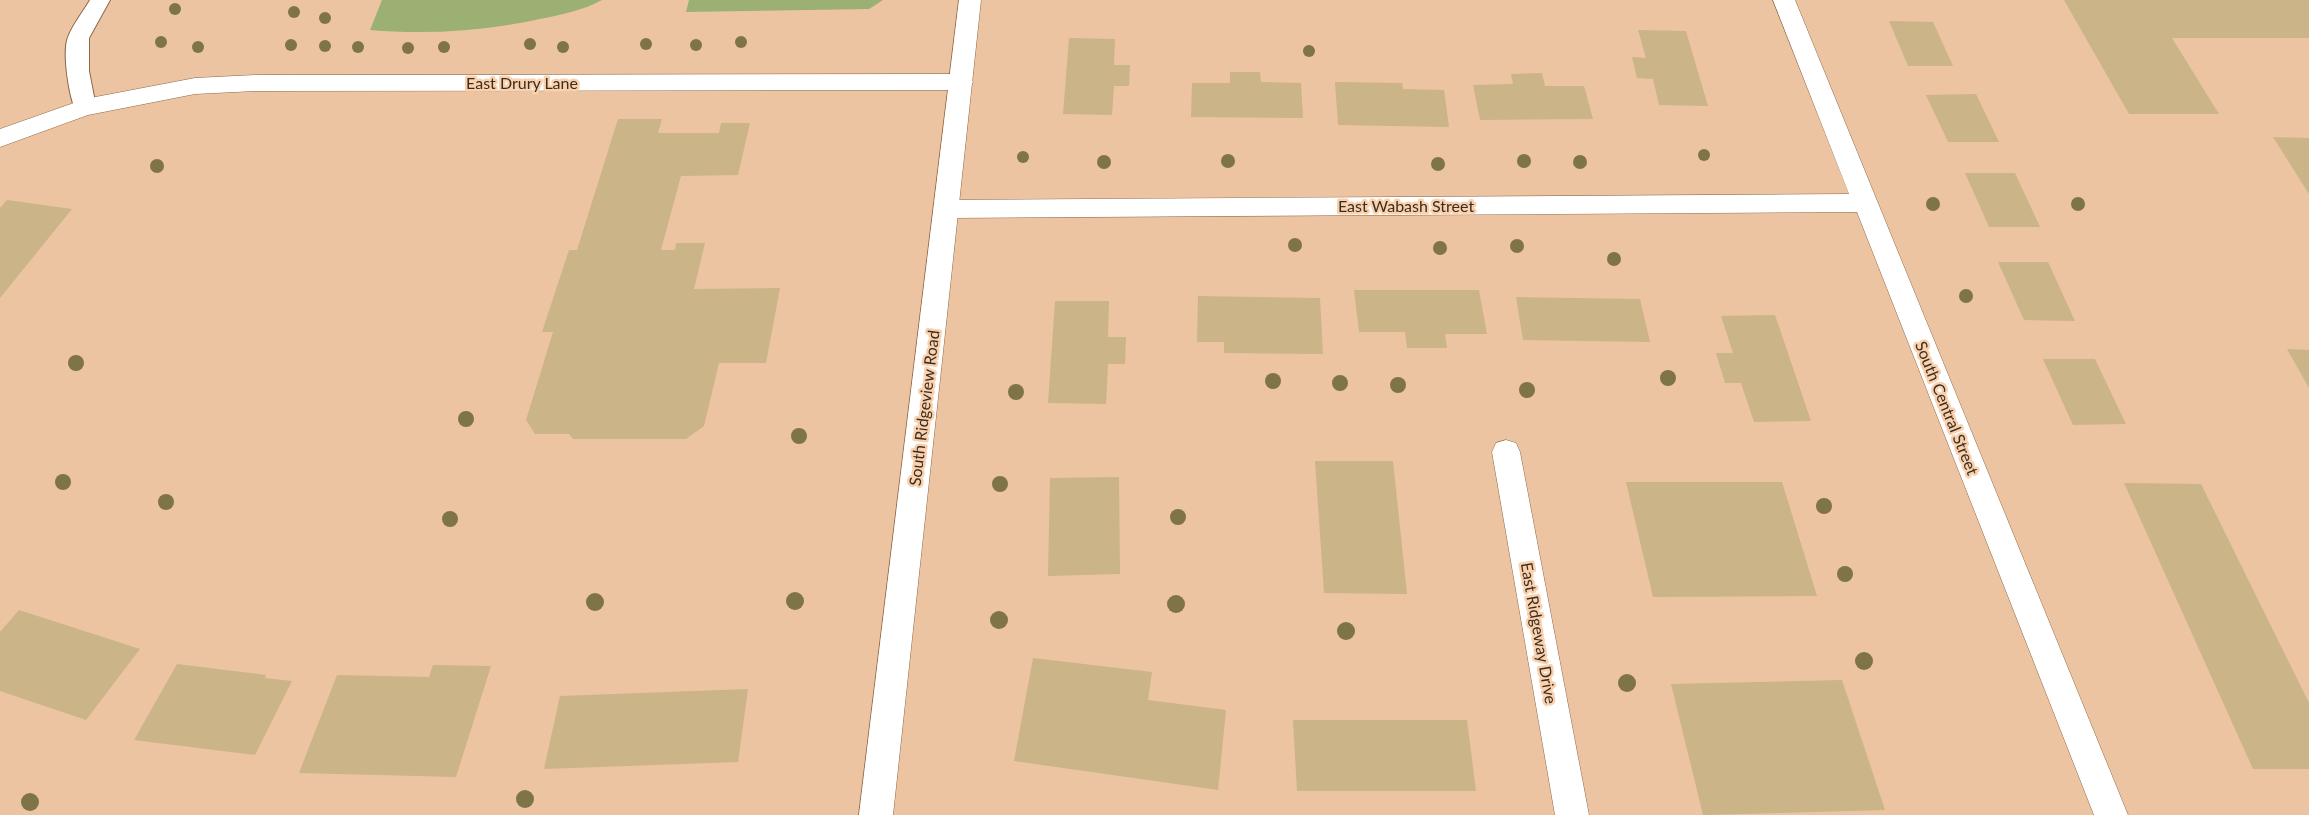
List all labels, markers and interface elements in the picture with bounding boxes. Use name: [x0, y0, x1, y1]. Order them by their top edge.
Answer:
street label: East Drury Lane: [466, 73, 578, 92]
street label: East Wabash Street: [1338, 196, 1474, 215]
street label: South Ridgeview Road: [905, 329, 942, 487]
street label: South Central Street: [1912, 338, 1983, 478]
street label: East Ridgeway Drive: [1518, 561, 1561, 705]

